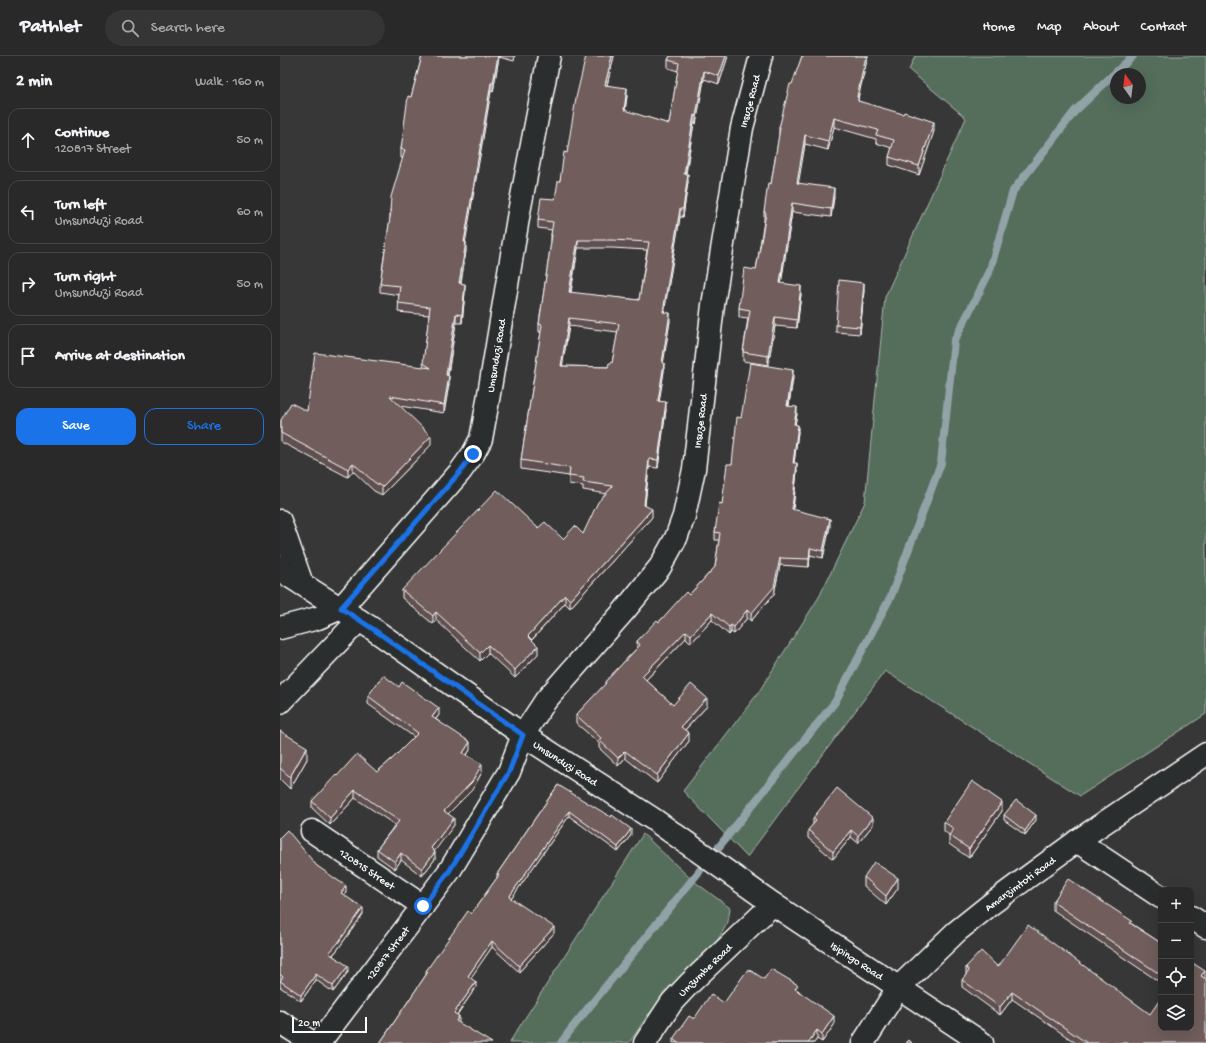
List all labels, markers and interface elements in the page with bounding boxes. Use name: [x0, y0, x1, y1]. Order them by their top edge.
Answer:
search box: [105, 10, 385, 46]
text: Pathlet: [20, 16, 81, 39]
icon: search: [119, 17, 141, 39]
text: Search here: [151, 19, 225, 37]
text: Home: [983, 19, 1015, 36]
text: Map: [1037, 19, 1061, 36]
text: About: [1083, 19, 1119, 36]
text: Contact: [1141, 19, 1186, 36]
north arrow: [1110, 68, 1146, 104]
text: 2 min: [16, 72, 52, 92]
street label: Insuze Road: [738, 72, 764, 129]
text: Walk · 160 m: [195, 75, 264, 90]
text: Continue: [55, 124, 109, 142]
icon: ahead: [17, 129, 39, 151]
text: 50 m: [236, 133, 263, 148]
text: 120817 Street: [55, 142, 131, 157]
text: Turn left: [55, 196, 106, 214]
icon: left: [17, 201, 39, 223]
text: 60 m: [237, 205, 263, 220]
text: Umsunduzi Road: [55, 214, 143, 229]
text: Turn right: [55, 268, 115, 286]
icon: right: [17, 273, 39, 295]
text: 50 m: [236, 277, 263, 292]
text: Umsunduzi Road: [55, 286, 143, 301]
street label: Umsunduzi Road: [485, 317, 510, 393]
icon: arrive: [17, 345, 39, 367]
text: Arrive at destination: [55, 347, 185, 365]
street label: Insuze Road: [692, 392, 711, 449]
button: Save: [16, 408, 136, 445]
button: Share: [144, 408, 264, 445]
route end: [464, 445, 482, 463]
street label: Umsunduzi Road: [530, 739, 600, 790]
street label: 120815 Street: [336, 847, 398, 894]
street label: Amanzimtoti Road: [983, 854, 1060, 915]
map controls: [1158, 887, 1194, 1031]
button: +: [1158, 887, 1194, 923]
route start: [414, 897, 432, 915]
button: −: [1158, 923, 1194, 959]
street label: 120817 Street: [364, 924, 414, 984]
street label: Isipingo Road: [827, 940, 886, 984]
street label: Umzumbe Road: [677, 941, 736, 1000]
button: locate: [1158, 959, 1194, 995]
button: layers: [1158, 995, 1194, 1031]
scale bar: [292, 1015, 367, 1034]
text: 20 m: [298, 1018, 320, 1030]

